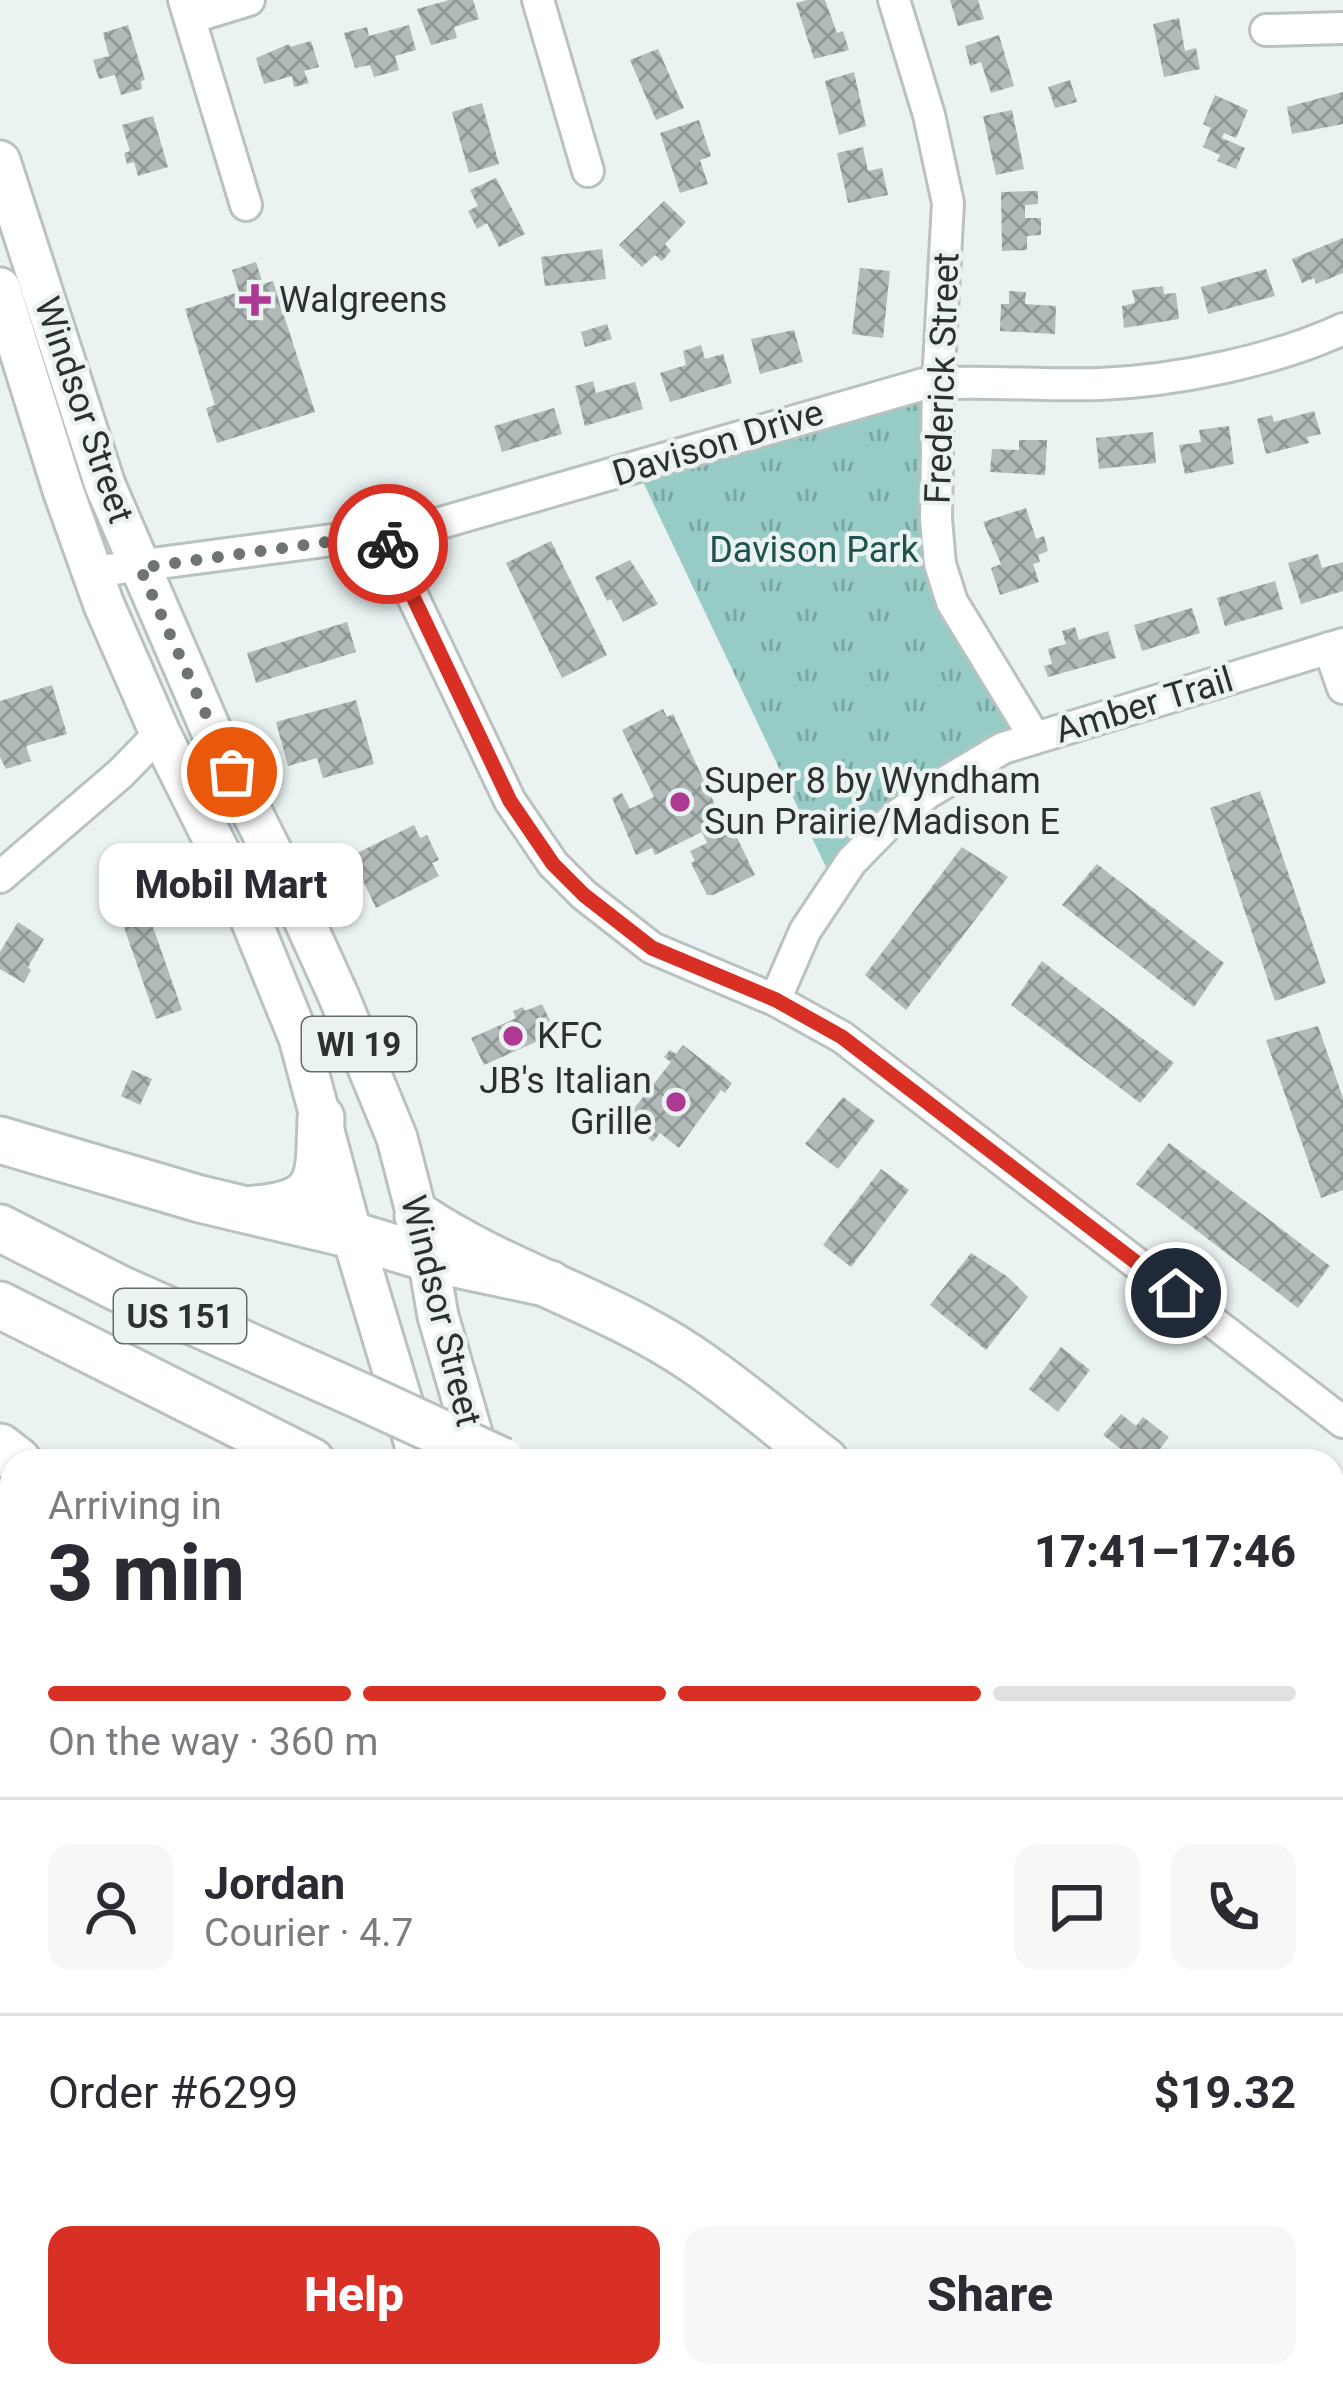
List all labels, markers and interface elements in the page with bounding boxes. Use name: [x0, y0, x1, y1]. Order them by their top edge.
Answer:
street label: Frederick Street: [917, 251, 967, 505]
place label: Walgreens: [279, 279, 447, 321]
marker: Walgreens: [242, 287, 268, 313]
street label: Windsor Street: [26, 292, 142, 528]
street label: Davison Drive: [608, 391, 828, 495]
courier: [328, 484, 448, 604]
icon: bike: [355, 511, 421, 577]
park label: Davison Park: [709, 529, 920, 571]
street label: Amber Trail: [1050, 658, 1238, 752]
pin: [181, 721, 283, 823]
icon: bag: [199, 739, 265, 805]
place label: Super 8 by Wyndham Sun Prairie/Madison E: [704, 760, 1060, 843]
marker: Super 8 by Wyndham Sun Prairie/Madison E: [667, 789, 693, 815]
callout: Mobil Mart: [100, 844, 364, 928]
text: Mobil Mart: [135, 862, 327, 908]
place label: KFC: [537, 1015, 603, 1057]
road number: WI 19: [302, 1017, 416, 1071]
marker: KFC: [500, 1023, 526, 1049]
place label: JB's Italian Grille: [479, 1060, 652, 1143]
marker: JB's Italian Grille: [663, 1089, 689, 1115]
street label: Windsor Street: [392, 1191, 490, 1431]
pin: [1125, 1242, 1227, 1344]
icon: home: [1143, 1260, 1209, 1326]
road number: US 151: [114, 1289, 246, 1343]
text: Arriving in: [48, 1483, 222, 1529]
text: 17:41–17:46: [1034, 1525, 1296, 1578]
text: 3 min: [48, 1528, 245, 1619]
text: On the way · 360 m: [48, 1719, 379, 1765]
button: person: [48, 1844, 174, 1970]
button: chat: [1014, 1844, 1140, 1970]
button: phone: [1170, 1844, 1296, 1970]
text: Jordan: [204, 1857, 345, 1910]
text: Courier · 4.7: [204, 1910, 413, 1956]
text: Order #6299: [48, 2066, 298, 2119]
text: $19.32: [1154, 2066, 1296, 2119]
button: Help: [48, 2226, 660, 2364]
button: Share: [684, 2226, 1296, 2364]

